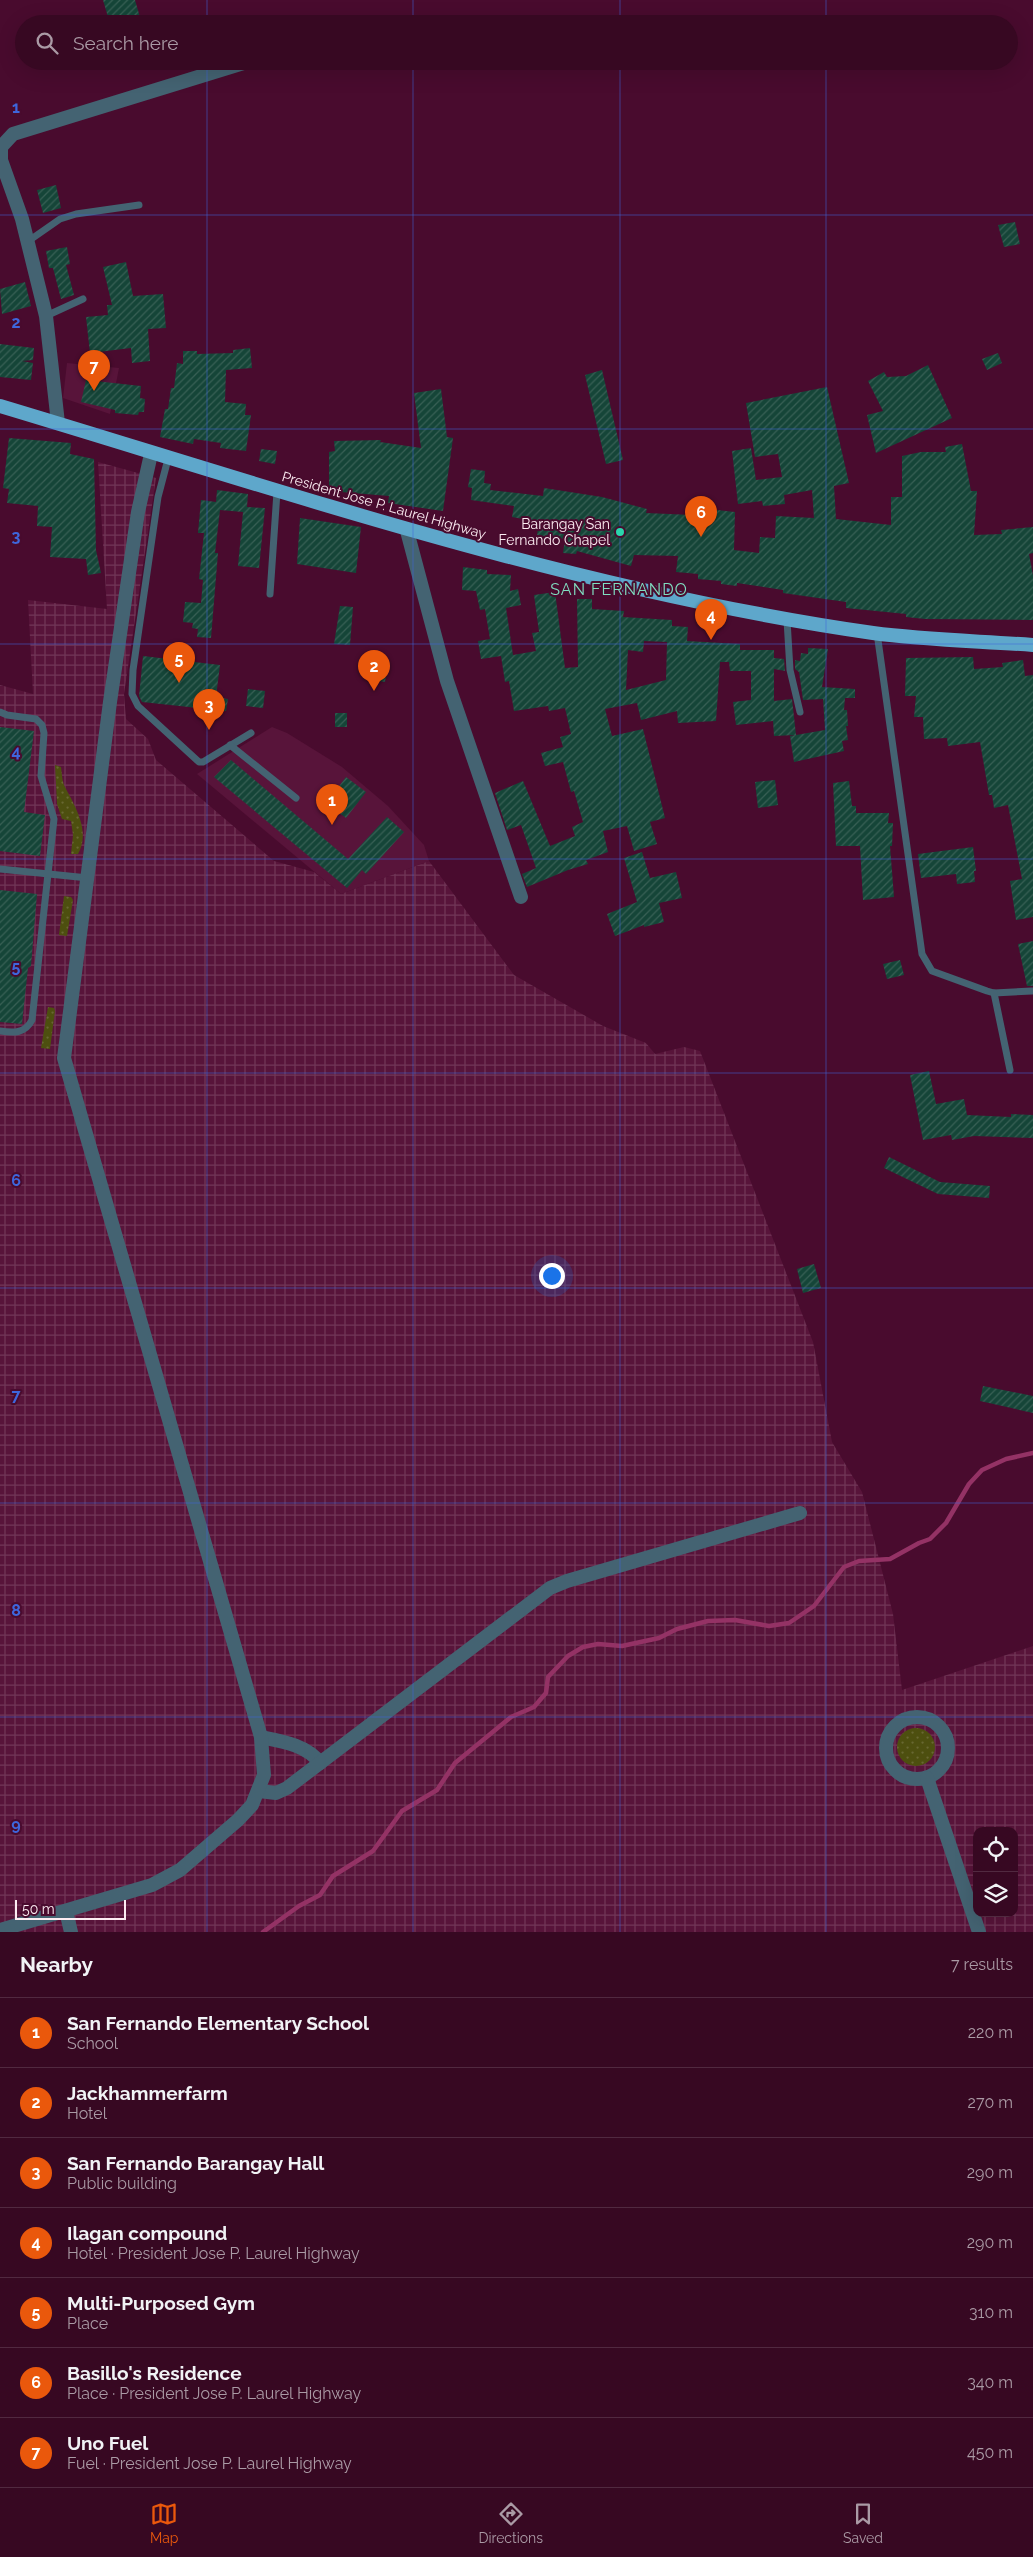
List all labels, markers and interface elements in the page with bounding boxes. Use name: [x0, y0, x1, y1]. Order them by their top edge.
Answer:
search box: [15, 15, 1018, 70]
icon: search: [33, 29, 61, 57]
text: Search here: [73, 32, 179, 54]
text: 1: [12, 98, 20, 117]
text: 2: [11, 313, 21, 332]
pin: 7: [78, 350, 110, 391]
street label: President Jose P. Laurel Highway: [280, 468, 488, 542]
pin: 6: [685, 496, 717, 537]
place label: Barangay San Fernando Chapel: [498, 516, 610, 548]
marker: Barangay San Fernando Chapel: [614, 526, 626, 538]
text: 3: [12, 527, 21, 546]
district label: SAN FERNANDO: [550, 580, 688, 599]
pin: 4: [695, 599, 727, 640]
pin: 5: [163, 642, 195, 683]
pin: 2: [358, 650, 390, 691]
pin: 3: [193, 689, 225, 730]
text: 4: [11, 742, 21, 761]
pin: 1: [316, 784, 348, 825]
text: 5: [12, 957, 21, 976]
text: 6: [11, 1171, 21, 1190]
your location: [539, 1263, 565, 1289]
text: 7: [12, 1386, 21, 1405]
text: 8: [11, 1601, 21, 1620]
text: 9: [11, 1815, 21, 1834]
map controls: [973, 1827, 1018, 1917]
button: locate: [973, 1827, 1018, 1872]
button: layers: [973, 1872, 1018, 1917]
scale bar: [15, 1897, 126, 1920]
text: 50 m: [22, 1901, 55, 1917]
text: Nearby: [20, 1952, 93, 1977]
text: 7 results: [951, 1955, 1013, 1974]
text: San Fernando Elementary School: [67, 2012, 369, 2034]
text: 1: [32, 2023, 40, 2042]
text: 220 m: [968, 2023, 1013, 2042]
text: School: [67, 2034, 118, 2053]
text: Jackhammerfarm: [67, 2082, 228, 2104]
text: 2: [31, 2093, 41, 2112]
text: 270 m: [968, 2093, 1013, 2112]
text: Hotel: [67, 2104, 107, 2123]
text: San Fernando Barangay Hall: [67, 2152, 324, 2174]
text: 3: [32, 2163, 40, 2182]
text: 290 m: [967, 2163, 1013, 2182]
text: Public building: [67, 2174, 177, 2193]
text: Ilagan compound: [67, 2222, 227, 2244]
text: 4: [31, 2233, 41, 2252]
text: 290 m: [967, 2233, 1013, 2252]
text: Hotel · President Jose P. Laurel Highway: [67, 2244, 360, 2263]
text: Multi-Purposed Gym: [67, 2292, 255, 2314]
text: 5: [32, 2303, 40, 2322]
text: 310 m: [969, 2303, 1013, 2322]
text: Place: [67, 2314, 108, 2333]
text: Basillo's Residence: [67, 2362, 242, 2384]
text: 6: [31, 2373, 41, 2392]
text: 340 m: [967, 2373, 1013, 2392]
text: Place · President Jose P. Laurel Highway: [67, 2384, 361, 2403]
text: Uno Fuel: [67, 2432, 148, 2454]
text: 7: [32, 2443, 40, 2462]
text: 450 m: [967, 2443, 1013, 2462]
text: Fuel · President Jose P. Laurel Highway: [67, 2454, 352, 2473]
tab: Map: [150, 2500, 178, 2546]
tab: Directions: [478, 2500, 543, 2546]
tab: Saved: [843, 2500, 883, 2546]

